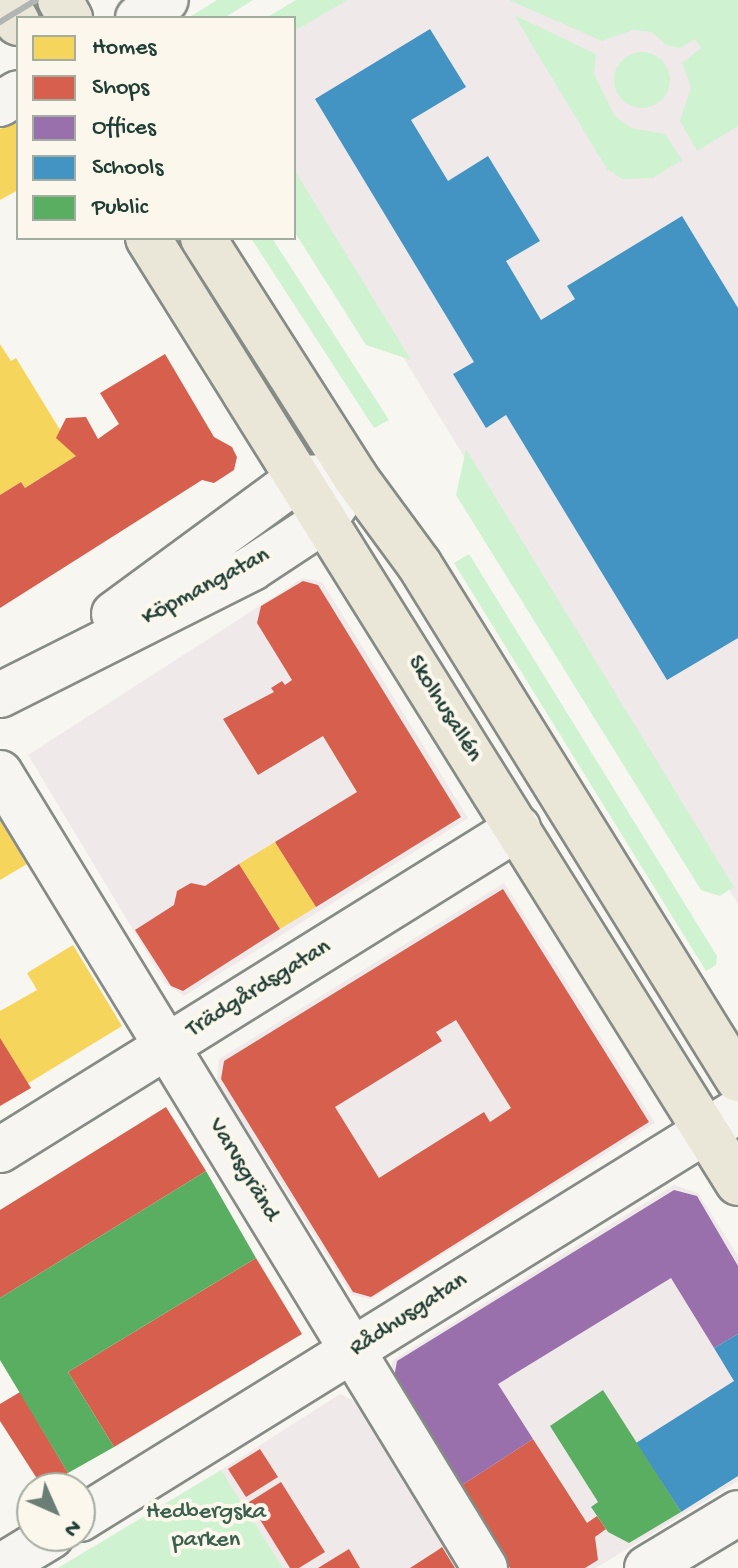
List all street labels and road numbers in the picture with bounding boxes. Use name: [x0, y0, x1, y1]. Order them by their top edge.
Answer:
street label: Köpmangatan: [137, 541, 275, 633]
street label: Skolhusallén: [400, 650, 488, 768]
street label: Trädgårdsgatan: [181, 933, 337, 1045]
street label: Varvsgränd: [201, 1113, 285, 1227]
street label: Rådhusgatan: [345, 1266, 473, 1364]

